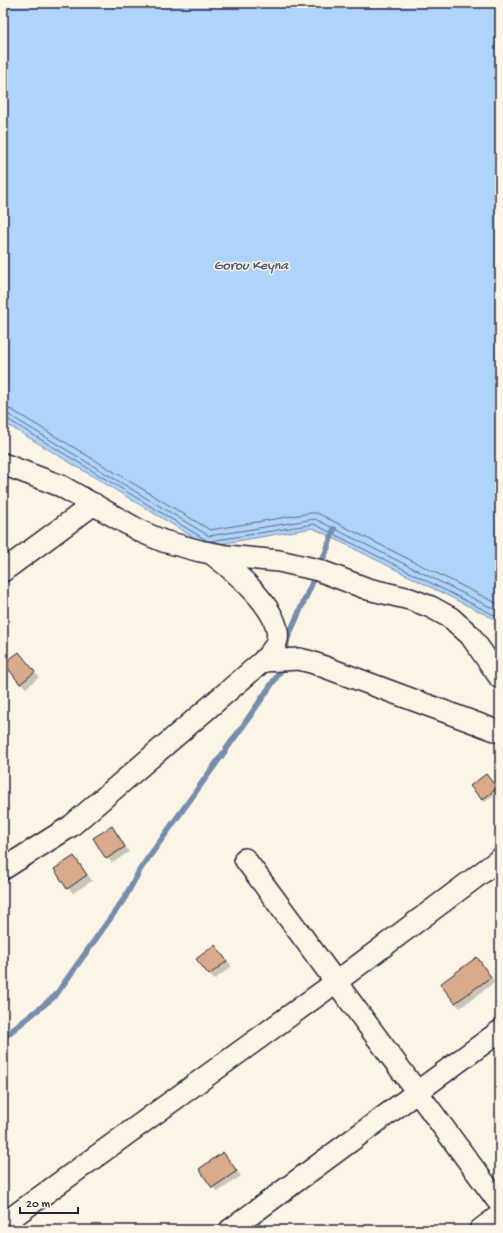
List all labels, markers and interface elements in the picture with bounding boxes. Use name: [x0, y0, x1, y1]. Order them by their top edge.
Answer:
water label: Gorou Keyna: [214, 258, 289, 275]
scale bar: [20, 1189, 78, 1215]
text: 20 m: [26, 1198, 51, 1212]

